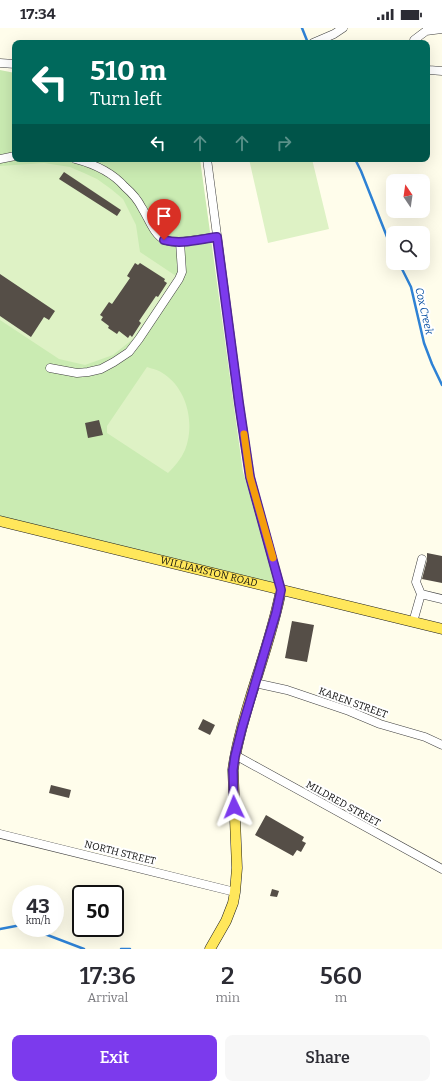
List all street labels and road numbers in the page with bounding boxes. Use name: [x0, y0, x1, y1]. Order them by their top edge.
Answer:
street label: WILLIAMSTON ROAD: [159, 554, 259, 590]
street label: KAREN STREET: [317, 685, 389, 721]
street label: MILDRED STREET: [304, 779, 382, 829]
street label: NORTH STREET: [83, 838, 157, 868]

